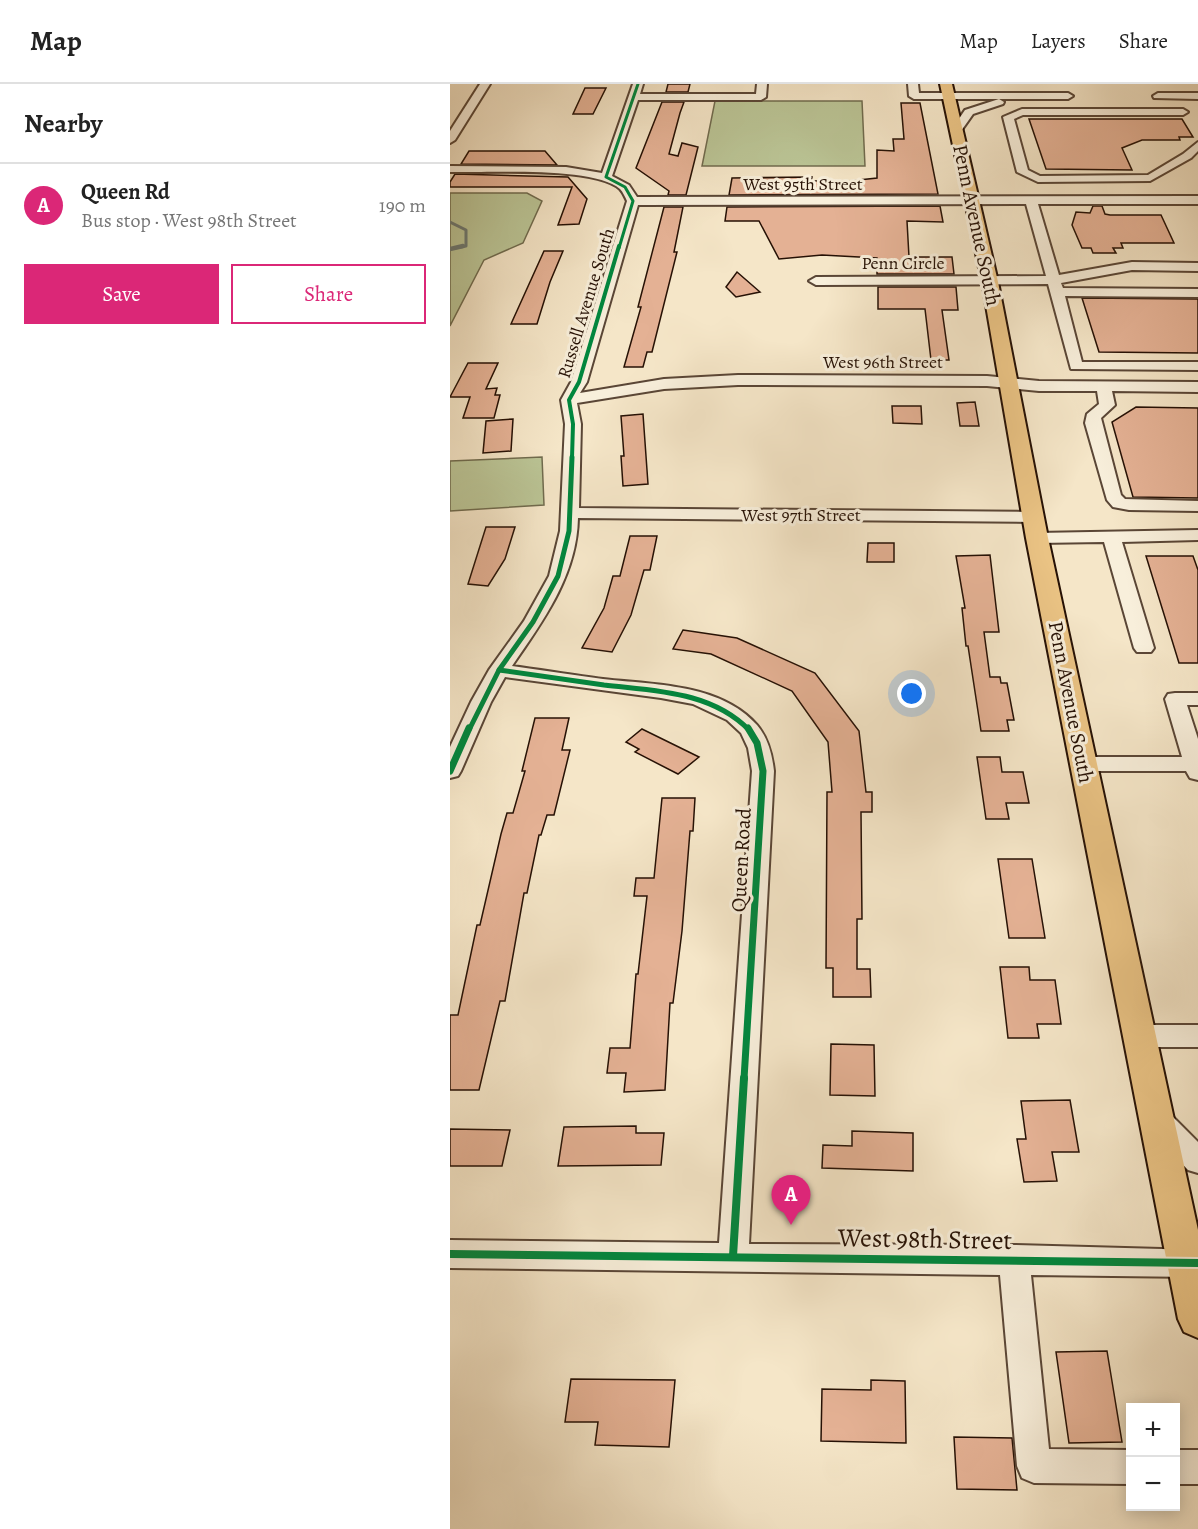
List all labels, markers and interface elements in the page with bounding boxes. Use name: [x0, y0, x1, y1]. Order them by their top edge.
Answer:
text: Map: [30, 22, 82, 60]
text: Map: [959, 27, 998, 55]
text: Layers: [1031, 27, 1086, 55]
text: Share: [1119, 27, 1168, 55]
text: Nearby: [24, 106, 103, 141]
street label: Penn Avenue South: [946, 142, 1008, 308]
street label: West 95th Street: [742, 172, 863, 196]
text: Queen Rd: [81, 177, 170, 207]
text: A: [37, 192, 50, 219]
text: 190 m: [379, 192, 426, 219]
text: Bus stop · West 98th Street: [81, 207, 297, 234]
street label: Russell Avenue South: [552, 225, 620, 381]
street label: Penn Circle: [861, 251, 945, 275]
button: Save: [24, 264, 219, 324]
button: Share: [231, 264, 426, 324]
street label: West 96th Street: [822, 350, 943, 374]
street label: West 97th Street: [740, 503, 861, 527]
street label: Penn Avenue South: [1042, 619, 1100, 785]
your location: [897, 679, 926, 708]
street label: Queen Road: [724, 807, 758, 913]
pin: A: [772, 1176, 810, 1225]
street label: West 98th Street: [837, 1220, 1013, 1258]
map controls: [1126, 1403, 1180, 1511]
button: +: [1126, 1403, 1180, 1457]
button: −: [1126, 1457, 1180, 1511]

